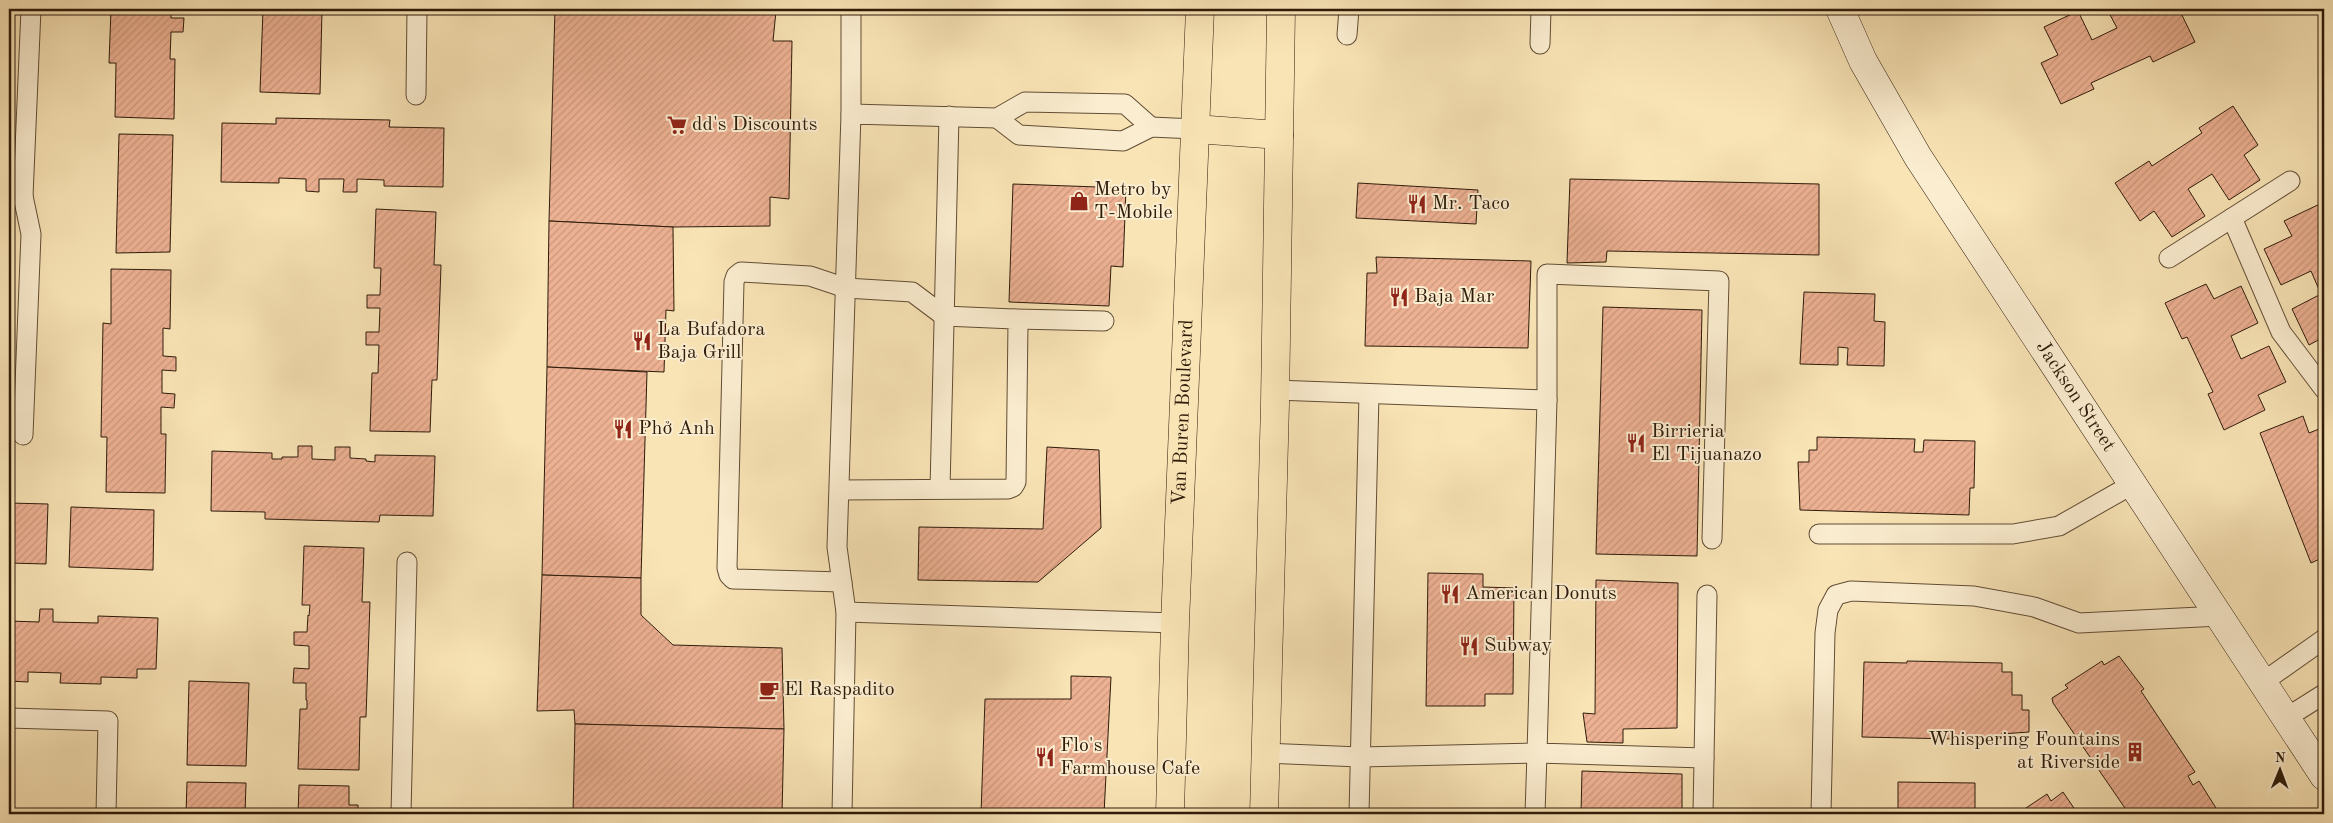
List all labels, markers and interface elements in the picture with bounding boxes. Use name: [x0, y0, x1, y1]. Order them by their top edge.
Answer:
supermarket icon: dd's Discounts: [666, 114, 688, 136]
place label: dd's Discounts: [692, 115, 817, 135]
place label: Metro by T-Mobile: [1094, 180, 1173, 223]
shop icon: Metro by T-Mobile: [1068, 190, 1090, 212]
restaurant icon: Mr. Taco: [1406, 193, 1428, 215]
place label: Mr. Taco: [1432, 194, 1510, 214]
restaurant icon: Baja Mar: [1388, 286, 1410, 308]
place label: Baja Mar: [1414, 287, 1494, 307]
street label: Van Buren Boulevard: [1170, 319, 1197, 506]
place label: La Bufadora Baja Grill: [657, 320, 765, 363]
restaurant icon: La Bufadora Baja Grill: [631, 330, 653, 352]
street label: Jackson Street: [2032, 338, 2119, 456]
restaurant icon: Phở Anh: [612, 418, 634, 440]
place label: Phở Anh: [638, 419, 715, 439]
place label: Birrieria El Tijuanazo: [1651, 422, 1762, 465]
restaurant icon: Birrieria El Tijuanazo: [1625, 432, 1647, 454]
restaurant icon: American Donuts: [1439, 583, 1461, 605]
place label: American Donuts: [1465, 584, 1617, 604]
restaurant icon: Subway: [1458, 635, 1480, 657]
place label: Subway: [1484, 636, 1552, 656]
cafe icon: El Raspadito: [758, 679, 780, 701]
place label: El Raspadito: [784, 680, 895, 700]
place label: Whispering Fountains at Riverside: [1928, 730, 2120, 773]
place label: Flo's Farmhouse Cafe: [1060, 736, 1200, 779]
building icon: Whispering Fountains at Riverside: [2124, 741, 2146, 763]
restaurant icon: Flo's Farmhouse Cafe: [1034, 746, 1056, 768]
north arrow: [2256, 746, 2306, 796]
text: N: [2275, 751, 2286, 765]

